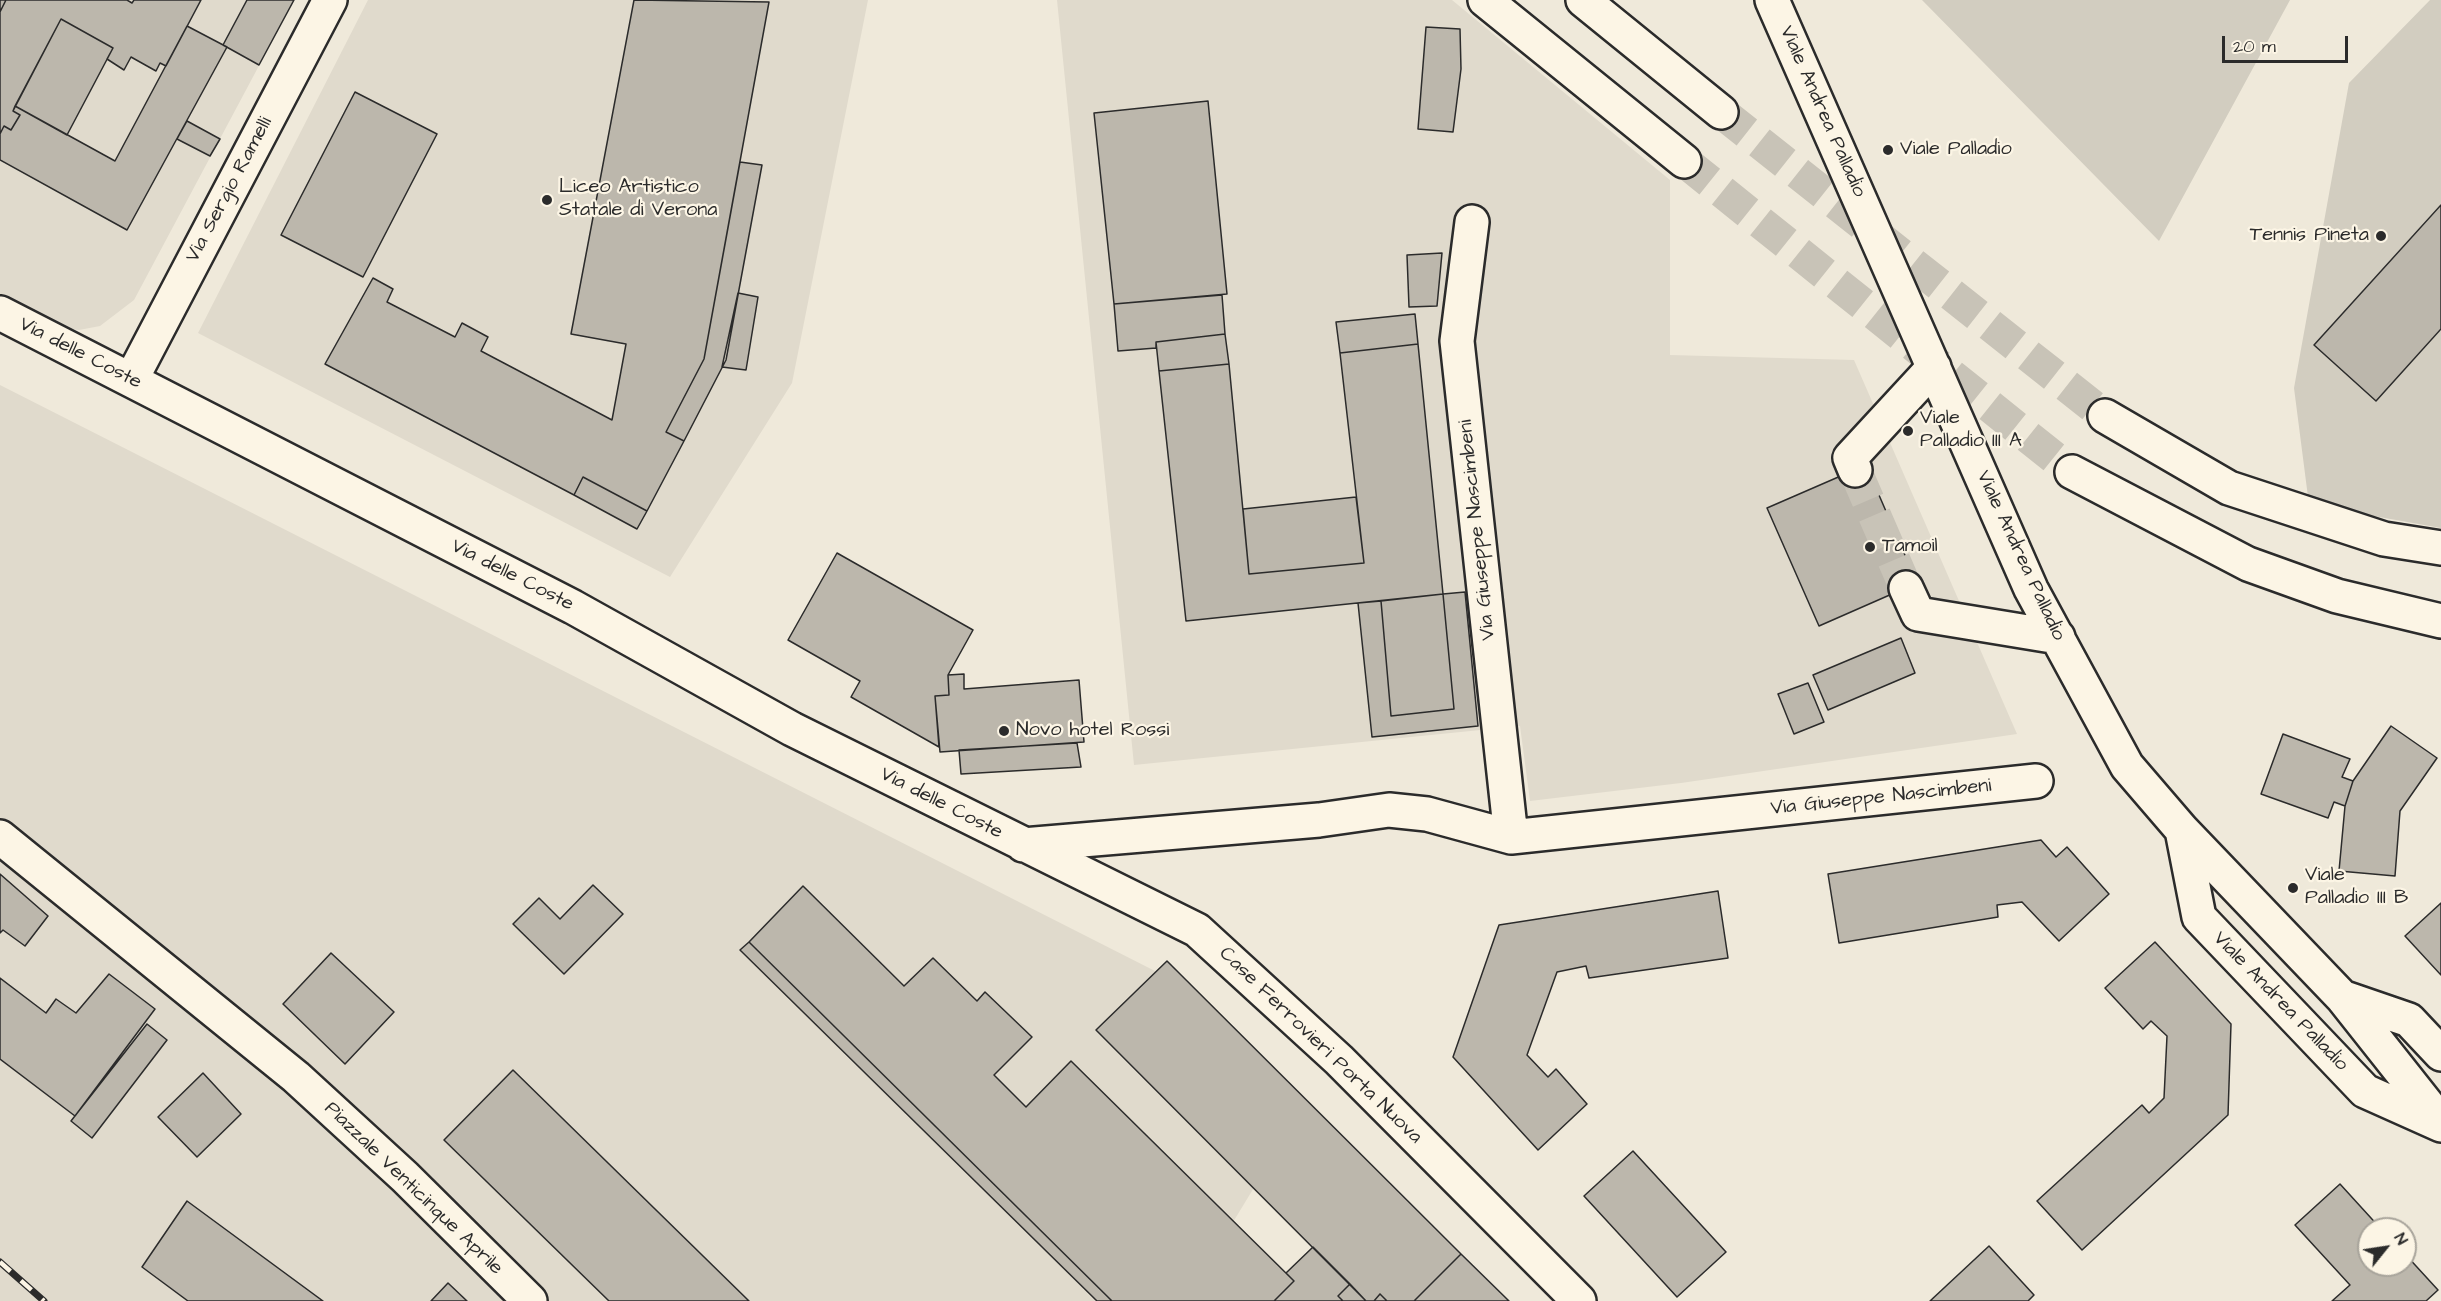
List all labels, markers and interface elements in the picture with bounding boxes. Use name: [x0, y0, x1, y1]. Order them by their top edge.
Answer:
street label: Viale Andrea Palladio: [1773, 23, 1871, 201]
scale bar: [2225, 24, 2351, 62]
text: 20 m: [2233, 34, 2276, 59]
street label: Via Sergio Ramelli: [182, 113, 278, 267]
place label: Viale Palladio: [1900, 138, 2012, 162]
marker: Viale Palladio: [1881, 143, 1895, 157]
place label: Liceo Artistico Statale di Verona: [559, 176, 717, 223]
marker: Liceo Artistico Statale di Verona: [540, 193, 554, 207]
place label: Tennis Pineta: [2250, 224, 2369, 248]
marker: Tennis Pineta: [2374, 229, 2388, 243]
street label: Via delle Coste: [15, 313, 145, 395]
place label: Viale Palladio III A: [1920, 407, 2022, 454]
street label: Via Giuseppe Nascimbeni: [1454, 418, 1502, 642]
marker: Viale Palladio III A: [1901, 424, 1915, 438]
street label: Viale Andrea Palladio: [1970, 467, 2070, 645]
street label: Via delle Coste: [447, 535, 577, 617]
place label: Tamoil: [1882, 535, 1938, 559]
marker: Tamoil: [1863, 540, 1877, 554]
place label: Novo hotel Rossi: [1016, 719, 1169, 743]
marker: Novo hotel Rossi: [997, 724, 1011, 738]
street label: Via delle Coste: [876, 763, 1006, 845]
street label: Via Giuseppe Nascimbeni: [1769, 774, 1993, 822]
place label: Viale Palladio III B: [2305, 864, 2408, 911]
marker: Viale Palladio III B: [2286, 881, 2300, 895]
street label: Viale Andrea Palladio: [2207, 927, 2353, 1077]
street label: Case Ferrovieri Porta Nuova: [1213, 942, 1427, 1150]
street label: Piazzale Venticinque Aprile: [319, 1097, 507, 1281]
north arrow: [2357, 1217, 2417, 1277]
text: N: [2389, 1229, 2413, 1249]

